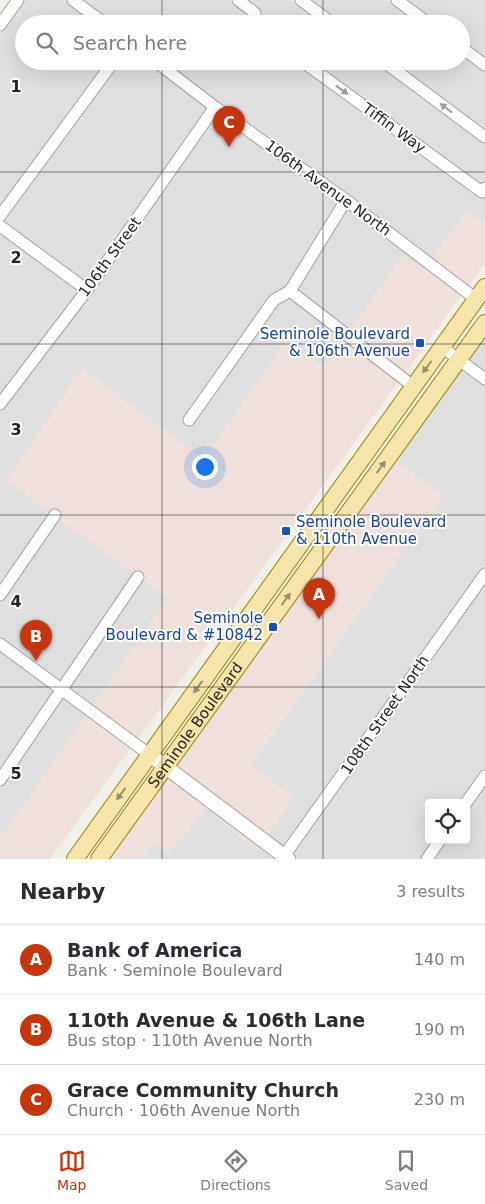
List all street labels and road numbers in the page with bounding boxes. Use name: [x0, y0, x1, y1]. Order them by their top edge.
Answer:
street label: Tiffin Way: [358, 99, 429, 157]
street label: 106th Avenue North: [262, 136, 394, 240]
street label: 106th Street: [75, 213, 145, 300]
street label: 108th Street North: [337, 652, 433, 778]
street label: Seminole Boulevard: [144, 659, 247, 791]

